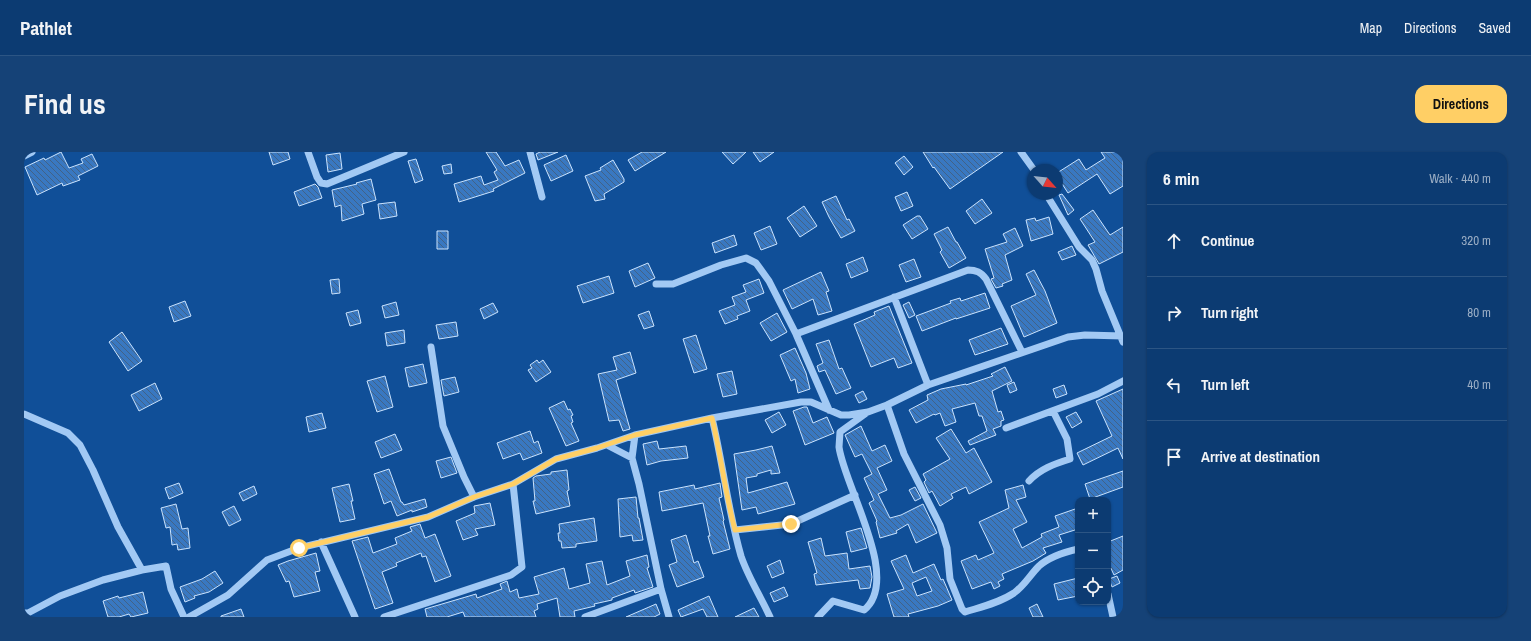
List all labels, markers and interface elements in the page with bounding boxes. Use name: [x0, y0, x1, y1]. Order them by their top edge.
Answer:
text: Pathlet: [20, 15, 72, 41]
text: Map: [1360, 19, 1382, 37]
text: Directions: [1404, 19, 1456, 37]
text: Saved: [1478, 19, 1511, 37]
text: Find us: [24, 85, 106, 123]
button: Directions: [1415, 85, 1507, 123]
north arrow: [1027, 164, 1063, 200]
text: 6 min: [1163, 167, 1199, 190]
text: Walk · 440 m: [1429, 170, 1491, 187]
icon: ahead: [1163, 230, 1185, 252]
text: Continue: [1201, 230, 1254, 251]
text: 320 m: [1461, 232, 1491, 249]
icon: right: [1163, 302, 1185, 324]
text: Turn right: [1201, 302, 1258, 323]
text: 80 m: [1467, 304, 1491, 321]
icon: left: [1163, 374, 1185, 396]
text: Turn left: [1201, 374, 1249, 395]
text: 40 m: [1467, 376, 1491, 393]
icon: arrive: [1163, 446, 1185, 468]
text: Arrive at destination: [1201, 446, 1320, 467]
map controls: [1075, 497, 1111, 605]
button: +: [1075, 497, 1111, 533]
route end: [782, 515, 800, 533]
button: −: [1075, 533, 1111, 569]
route start: [290, 539, 308, 557]
button: locate: [1075, 569, 1111, 605]

